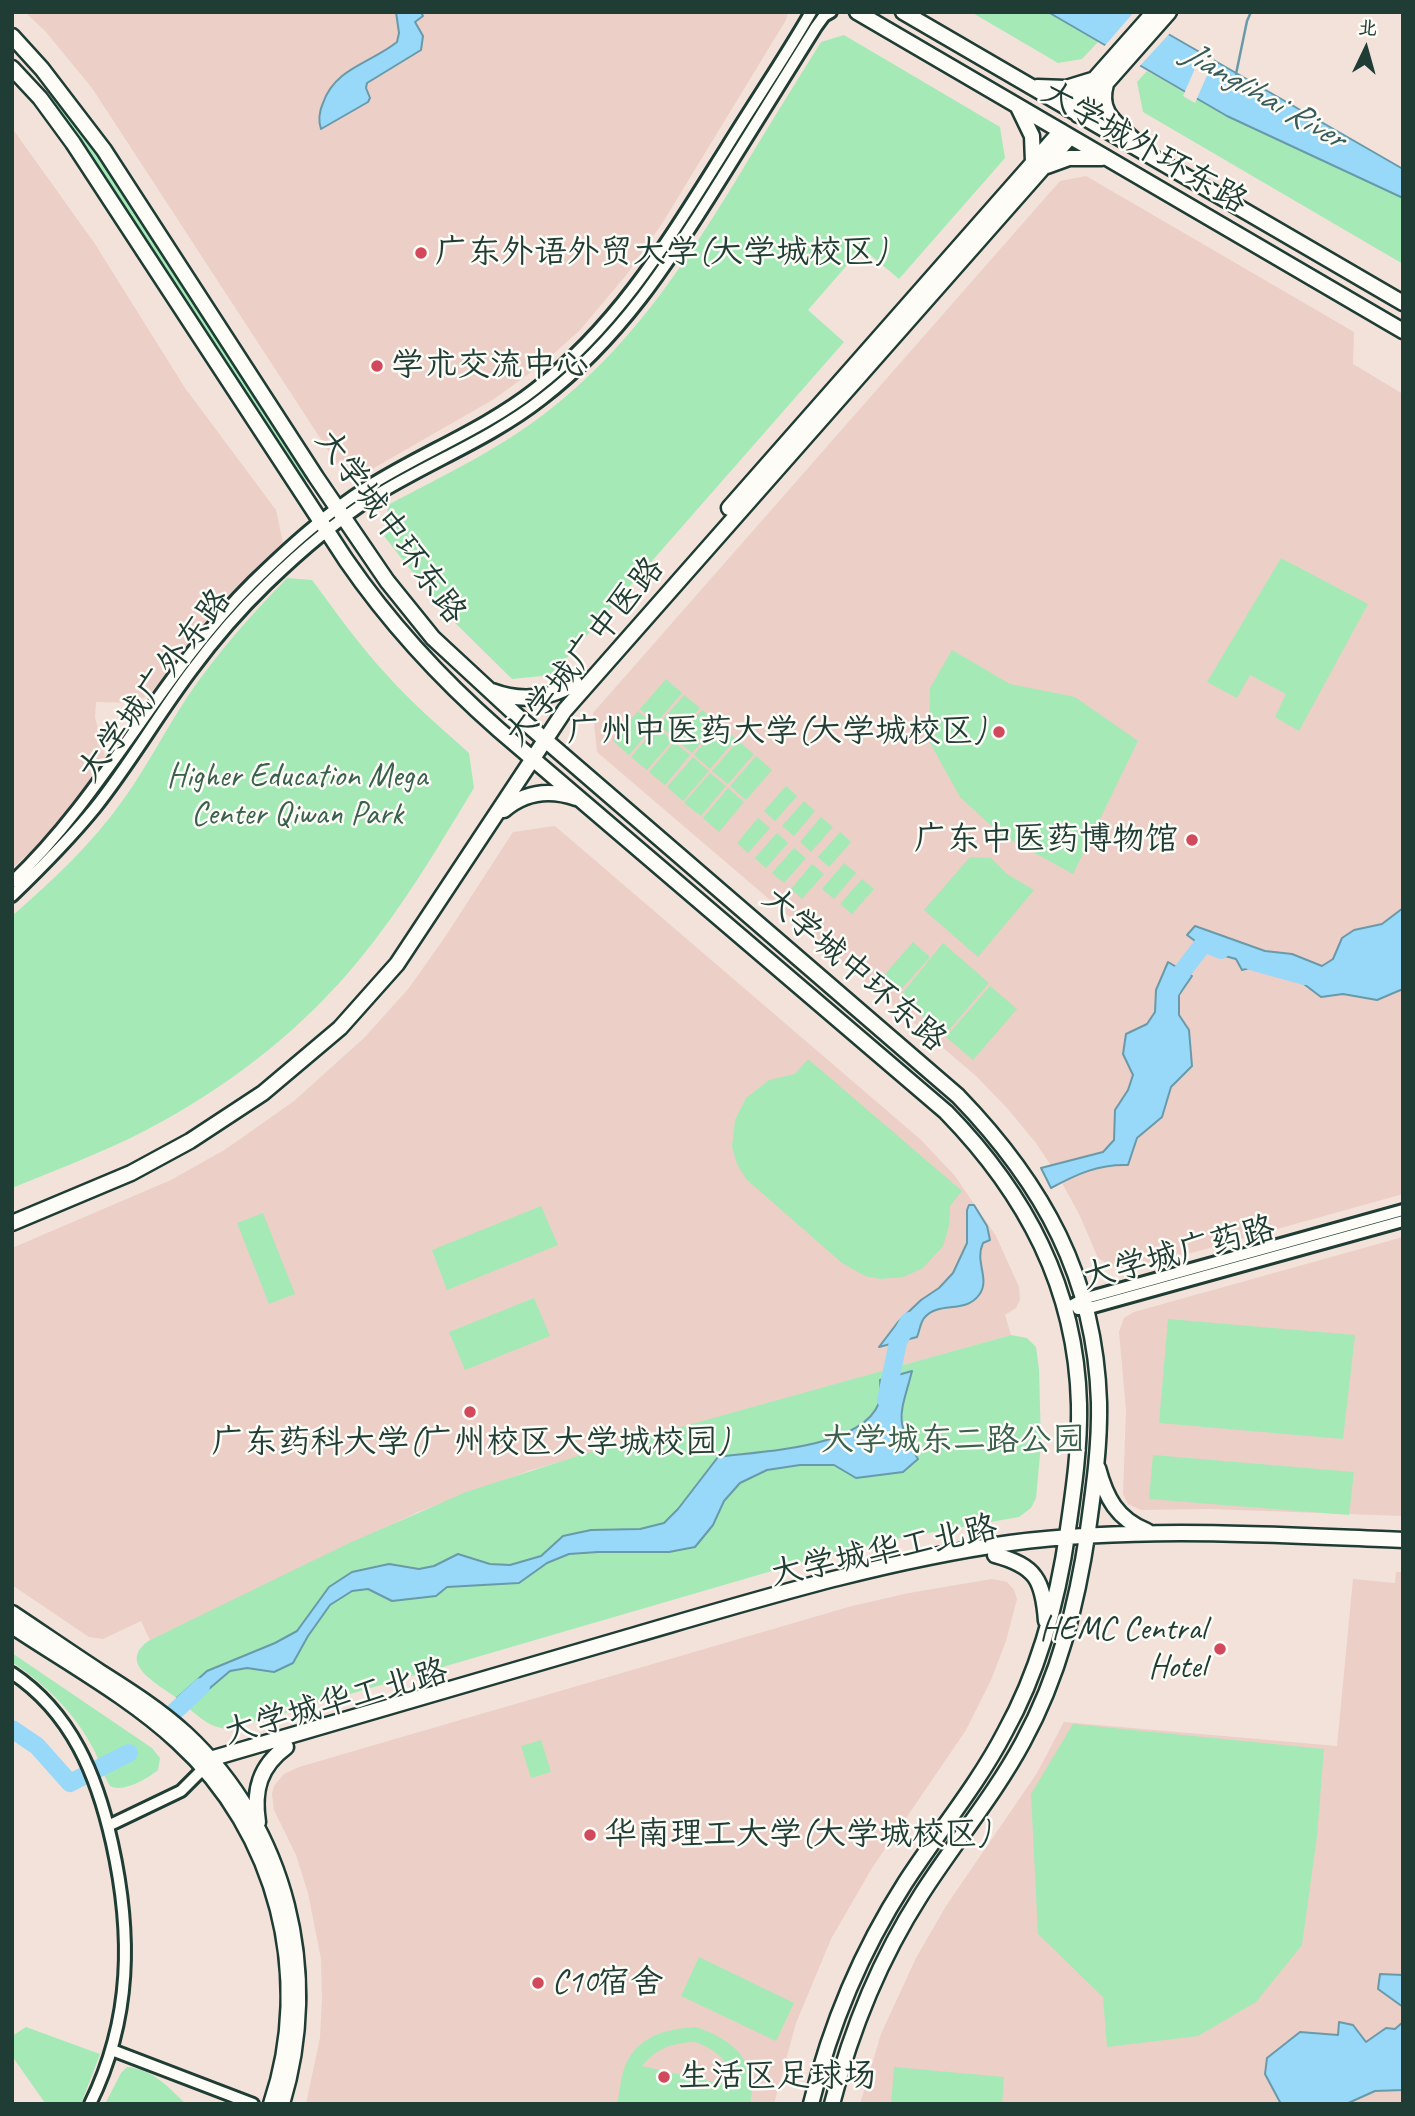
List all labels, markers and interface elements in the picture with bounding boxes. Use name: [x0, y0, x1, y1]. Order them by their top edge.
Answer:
north arrow: [1331, 14, 1401, 84]
text: 北: [1357, 15, 1378, 41]
water label: Jianglihai River: [1175, 33, 1351, 159]
street label: 大学城外环东路: [1034, 73, 1254, 223]
place label: 广东外语外贸大学(大学城校区): [435, 233, 886, 273]
marker: 广东外语外贸大学(大学城校区): [413, 245, 429, 261]
place label: 学术交流中心: [391, 346, 589, 386]
marker: 学术交流中心: [369, 358, 385, 374]
street label: 大学城中环东路: [306, 422, 474, 632]
street label: 大学城广中医路: [497, 550, 673, 754]
street label: 大学城广外东路: [70, 582, 240, 790]
place label: 广州中医药大学(大学城校区): [567, 712, 985, 752]
marker: 广州中医药大学(大学城校区): [991, 724, 1007, 740]
park label: Higher Education Mega Center Qiwan Park: [167, 757, 427, 835]
place label: 广东中医药博物馆: [914, 820, 1178, 860]
marker: 广东中医药博物馆: [1184, 832, 1200, 848]
street label: 大学城中环东路: [754, 879, 954, 1061]
street label: 大学城广药路: [1078, 1209, 1280, 1299]
marker: 广东药科大学(广州校区大学城校园): [462, 1404, 478, 1420]
park label: 大学城东二路公园: [821, 1421, 1085, 1461]
place label: 广东药科大学(广州校区大学城校园): [212, 1423, 728, 1463]
street label: 大学城华工北路: [767, 1509, 1001, 1595]
place label: HEMC Central Hotel: [1040, 1610, 1206, 1688]
marker: HEMC Central Hotel: [1212, 1641, 1228, 1657]
street label: 大学城华工北路: [220, 1652, 452, 1754]
place label: 华南理工大学(大学城校区): [604, 1815, 989, 1855]
marker: 华南理工大学(大学城校区): [582, 1827, 598, 1843]
place label: C10宿舍: [552, 1963, 663, 2003]
marker: C10宿舍: [530, 1975, 546, 1991]
place label: 生活区足球场: [678, 2057, 876, 2097]
marker: 生活区足球场: [656, 2069, 672, 2085]

